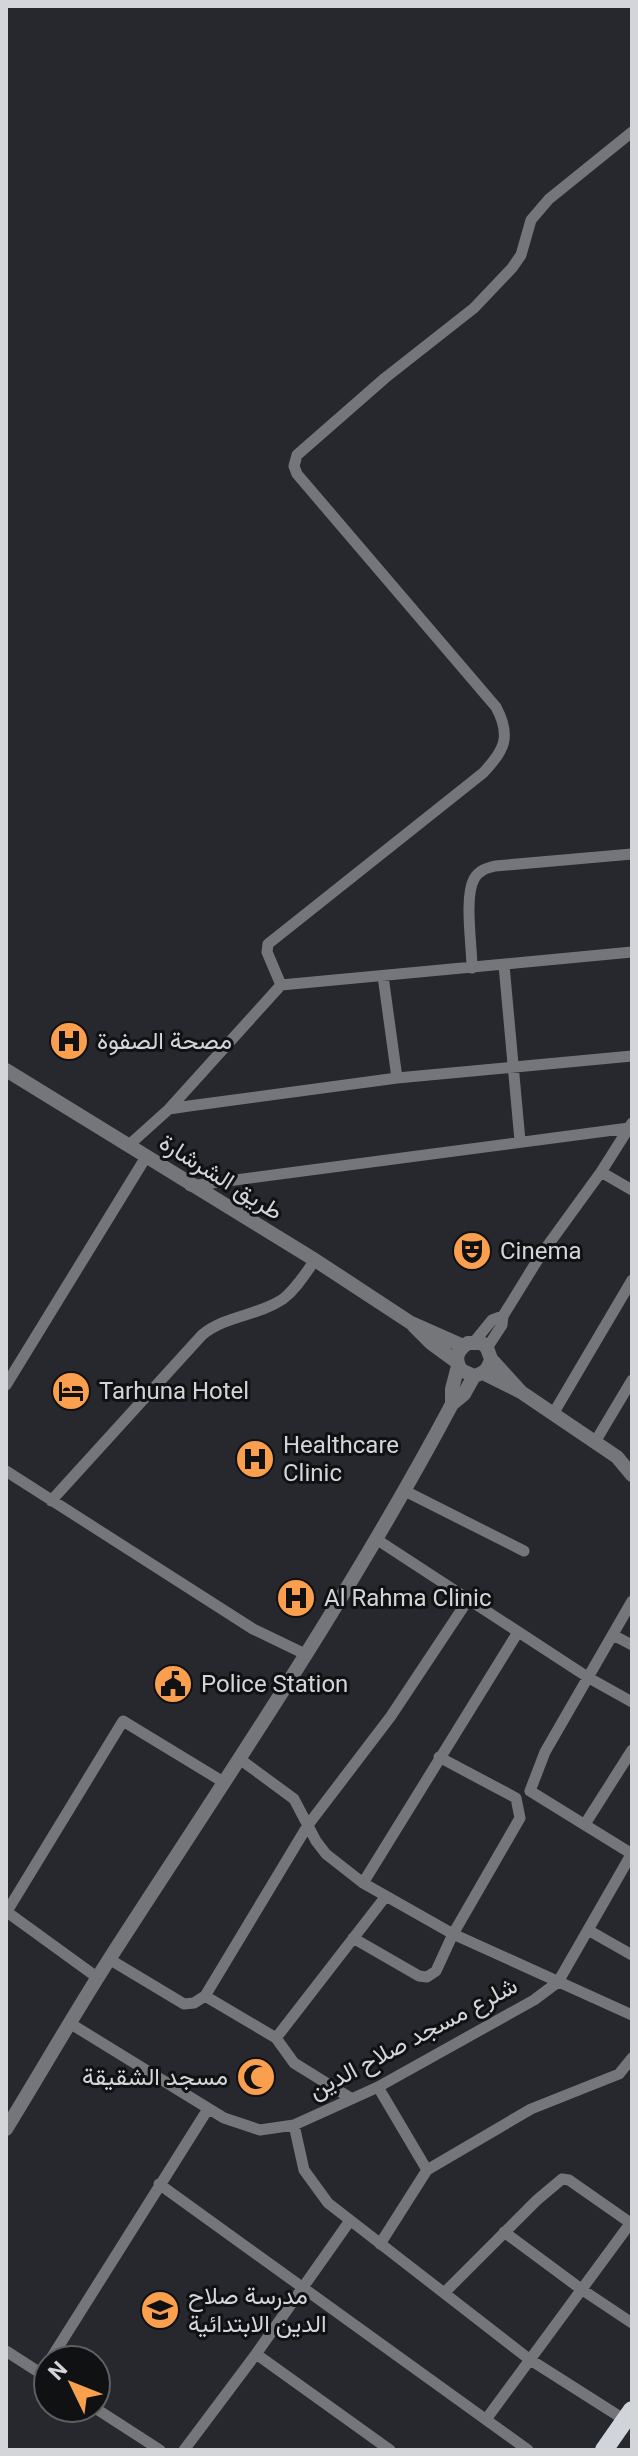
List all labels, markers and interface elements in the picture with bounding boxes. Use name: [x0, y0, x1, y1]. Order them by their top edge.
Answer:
hospital icon: مصحة الصفوة: [48, 1020, 90, 1062]
place label: مصحة الصفوة: [97, 1027, 232, 1056]
street label: طريق الشرشارة: [154, 1128, 288, 1227]
theatre icon: Cinema: [451, 1230, 493, 1272]
place label: Cinema: [500, 1237, 582, 1265]
hotel icon: Tarhuna Hotel: [50, 1370, 92, 1412]
place label: Tarhuna Hotel: [99, 1377, 249, 1405]
place label: Healthcare Clinic: [283, 1431, 399, 1487]
hospital icon: Healthcare Clinic: [234, 1438, 276, 1480]
hospital icon: Al Rahma Clinic: [275, 1577, 317, 1619]
place label: Al Rahma Clinic: [324, 1584, 492, 1612]
public building icon: Police Station: [152, 1663, 194, 1705]
place label: Police Station: [201, 1670, 348, 1698]
street label: شلرع مسجد صلاح الدين: [304, 1971, 523, 2107]
mosque icon: مسجد الشقيقة: [235, 2056, 277, 2098]
place label: مسجد الشقيقة: [82, 2063, 228, 2091]
place label: مدرسة صلاح الدين الابتدائية: [188, 2282, 327, 2338]
school or university icon: مدرسة صلاح الدين الابتدائية: [139, 2289, 181, 2331]
north arrow: [32, 2344, 112, 2424]
text: N: [43, 2356, 72, 2385]

